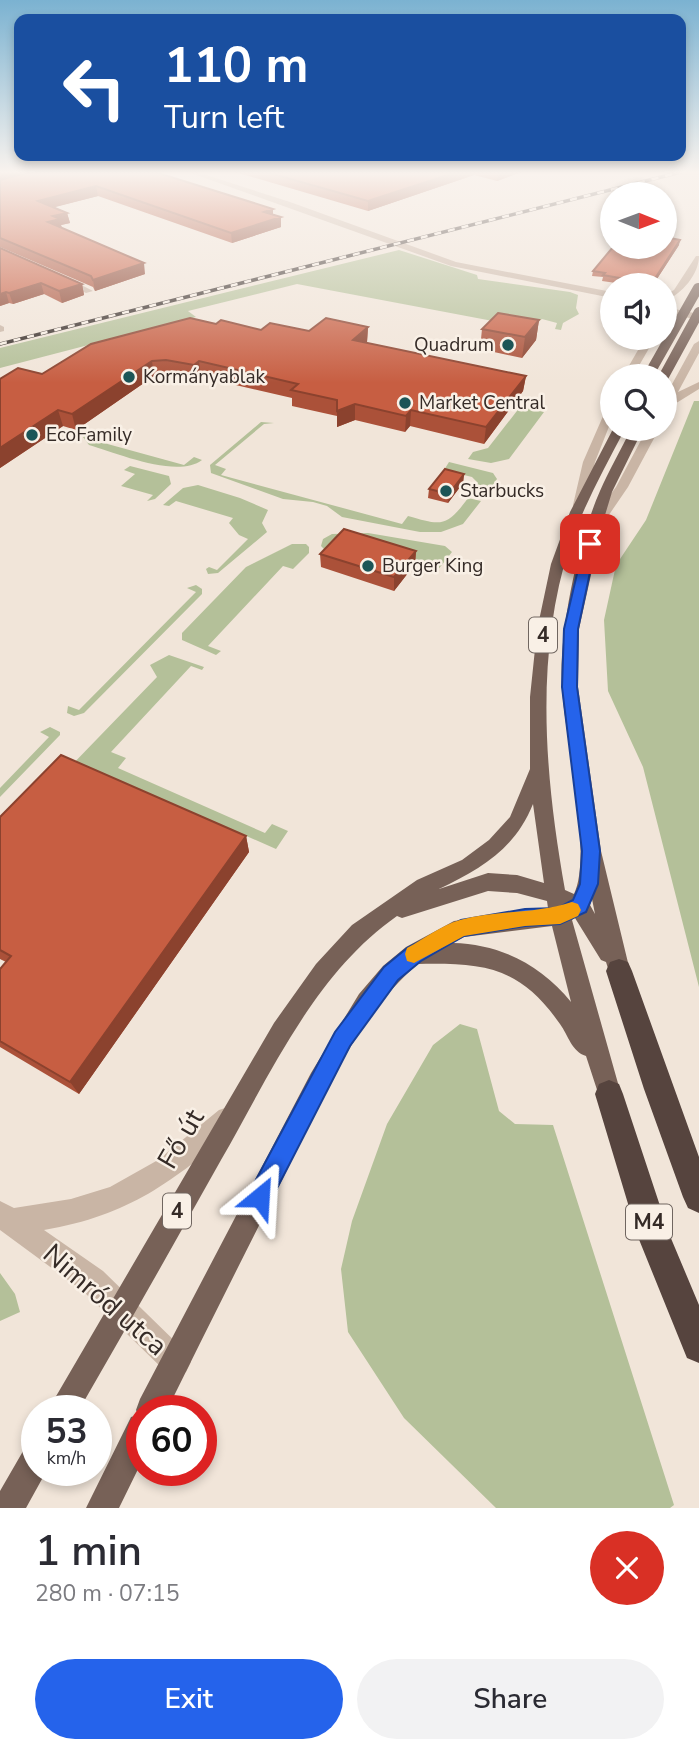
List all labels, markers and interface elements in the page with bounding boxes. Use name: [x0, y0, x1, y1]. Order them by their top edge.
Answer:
text: 110 m: [164, 32, 308, 99]
icon: left: [49, 42, 140, 133]
text: Turn left: [164, 96, 284, 139]
north arrow: [600, 182, 677, 259]
map controls: [600, 182, 677, 441]
button: sound: [600, 273, 677, 350]
place label: Quadrum: [414, 332, 494, 358]
marker: Quadrum: [500, 337, 516, 353]
place label: Kormányablak: [143, 364, 265, 390]
button: search: [600, 364, 677, 441]
marker: Kormányablak: [121, 369, 137, 385]
place label: Market Central: [419, 390, 545, 416]
marker: Market Central: [397, 395, 413, 411]
place label: EcoFamily: [46, 422, 132, 448]
marker: EcoFamily: [24, 427, 40, 443]
place label: Starbucks: [460, 478, 544, 504]
marker: Starbucks: [438, 483, 454, 499]
pin: [560, 514, 620, 574]
icon: arrive: [571, 525, 609, 563]
place label: Burger King: [382, 553, 483, 579]
marker: Burger King: [360, 558, 376, 574]
road number: 4: [529, 618, 557, 652]
street label: Fő út: [149, 1102, 213, 1176]
position arrow: [223, 1160, 297, 1234]
road number: 4: [163, 1194, 191, 1228]
road number: M4: [626, 1204, 672, 1240]
street label: Nimród utca: [35, 1235, 175, 1365]
speed limit sign: 60: [126, 1395, 217, 1486]
text: 53: [45, 1408, 88, 1455]
text: km/h: [47, 1446, 86, 1470]
text: 1 min: [35, 1523, 142, 1580]
button: close: [590, 1531, 664, 1605]
text: 280 m · 07:15: [35, 1578, 180, 1609]
button: Exit: [35, 1659, 343, 1739]
button: Share: [357, 1659, 664, 1739]

